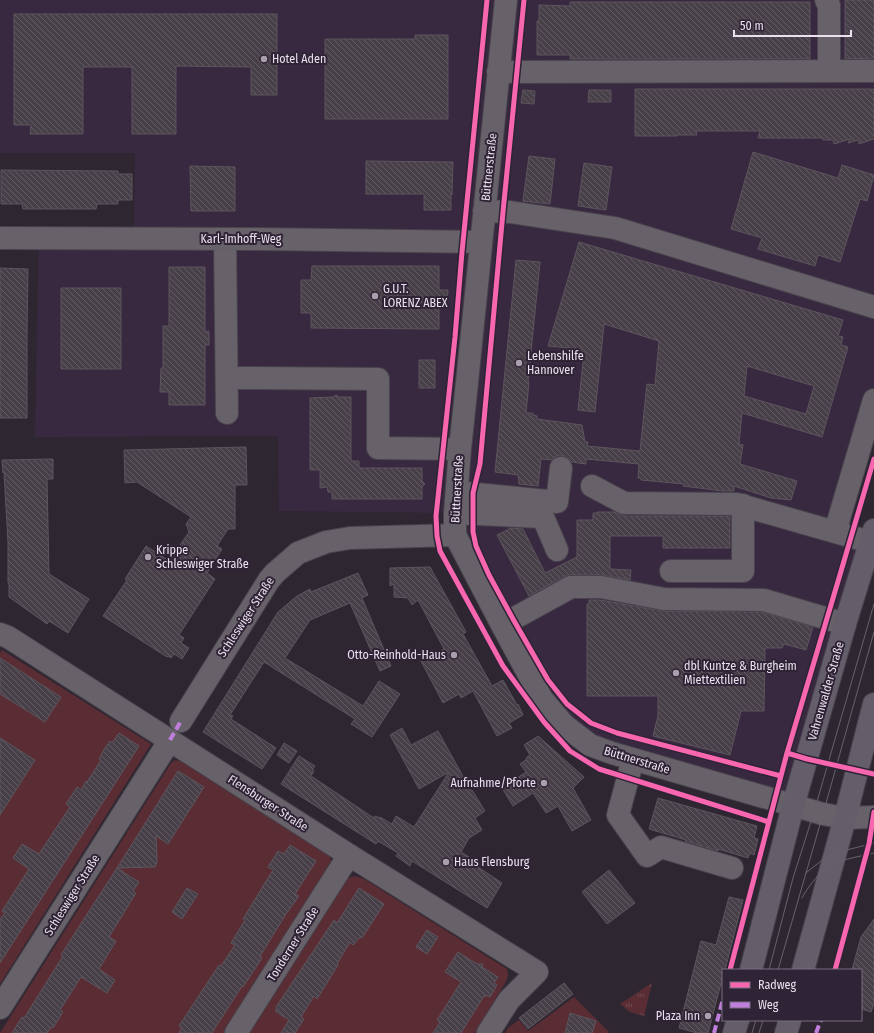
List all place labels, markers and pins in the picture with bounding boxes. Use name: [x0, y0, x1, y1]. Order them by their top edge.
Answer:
place label: Hotel Aden: [272, 52, 326, 66]
marker: Hotel Aden: [259, 54, 269, 64]
place label: G.U.T. LORENZ ABEX: [383, 282, 448, 310]
marker: G.U.T. LORENZ ABEX: [370, 291, 380, 301]
place label: Lebenshilfe Hannover: [527, 349, 584, 377]
marker: Lebenshilfe Hannover: [514, 358, 524, 368]
place label: Krippe Schleswiger Straße: [156, 543, 249, 571]
marker: Krippe Schleswiger Straße: [143, 552, 153, 562]
place label: Otto-Reinhold-Haus: [347, 648, 446, 662]
marker: Otto-Reinhold-Haus: [449, 650, 459, 660]
place label: dbl Kuntze & Burgheim Miettextilien: [684, 659, 797, 687]
marker: dbl Kuntze & Burgheim Miettextilien: [671, 668, 681, 678]
place label: Aufnahme/Pforte: [450, 776, 536, 790]
marker: Aufnahme/Pforte: [539, 778, 549, 788]
place label: Haus Flensburg: [454, 855, 530, 869]
marker: Haus Flensburg: [441, 857, 451, 867]
place label: Plaza Inn: [656, 1009, 700, 1023]
marker: Plaza Inn: [703, 1011, 713, 1021]

